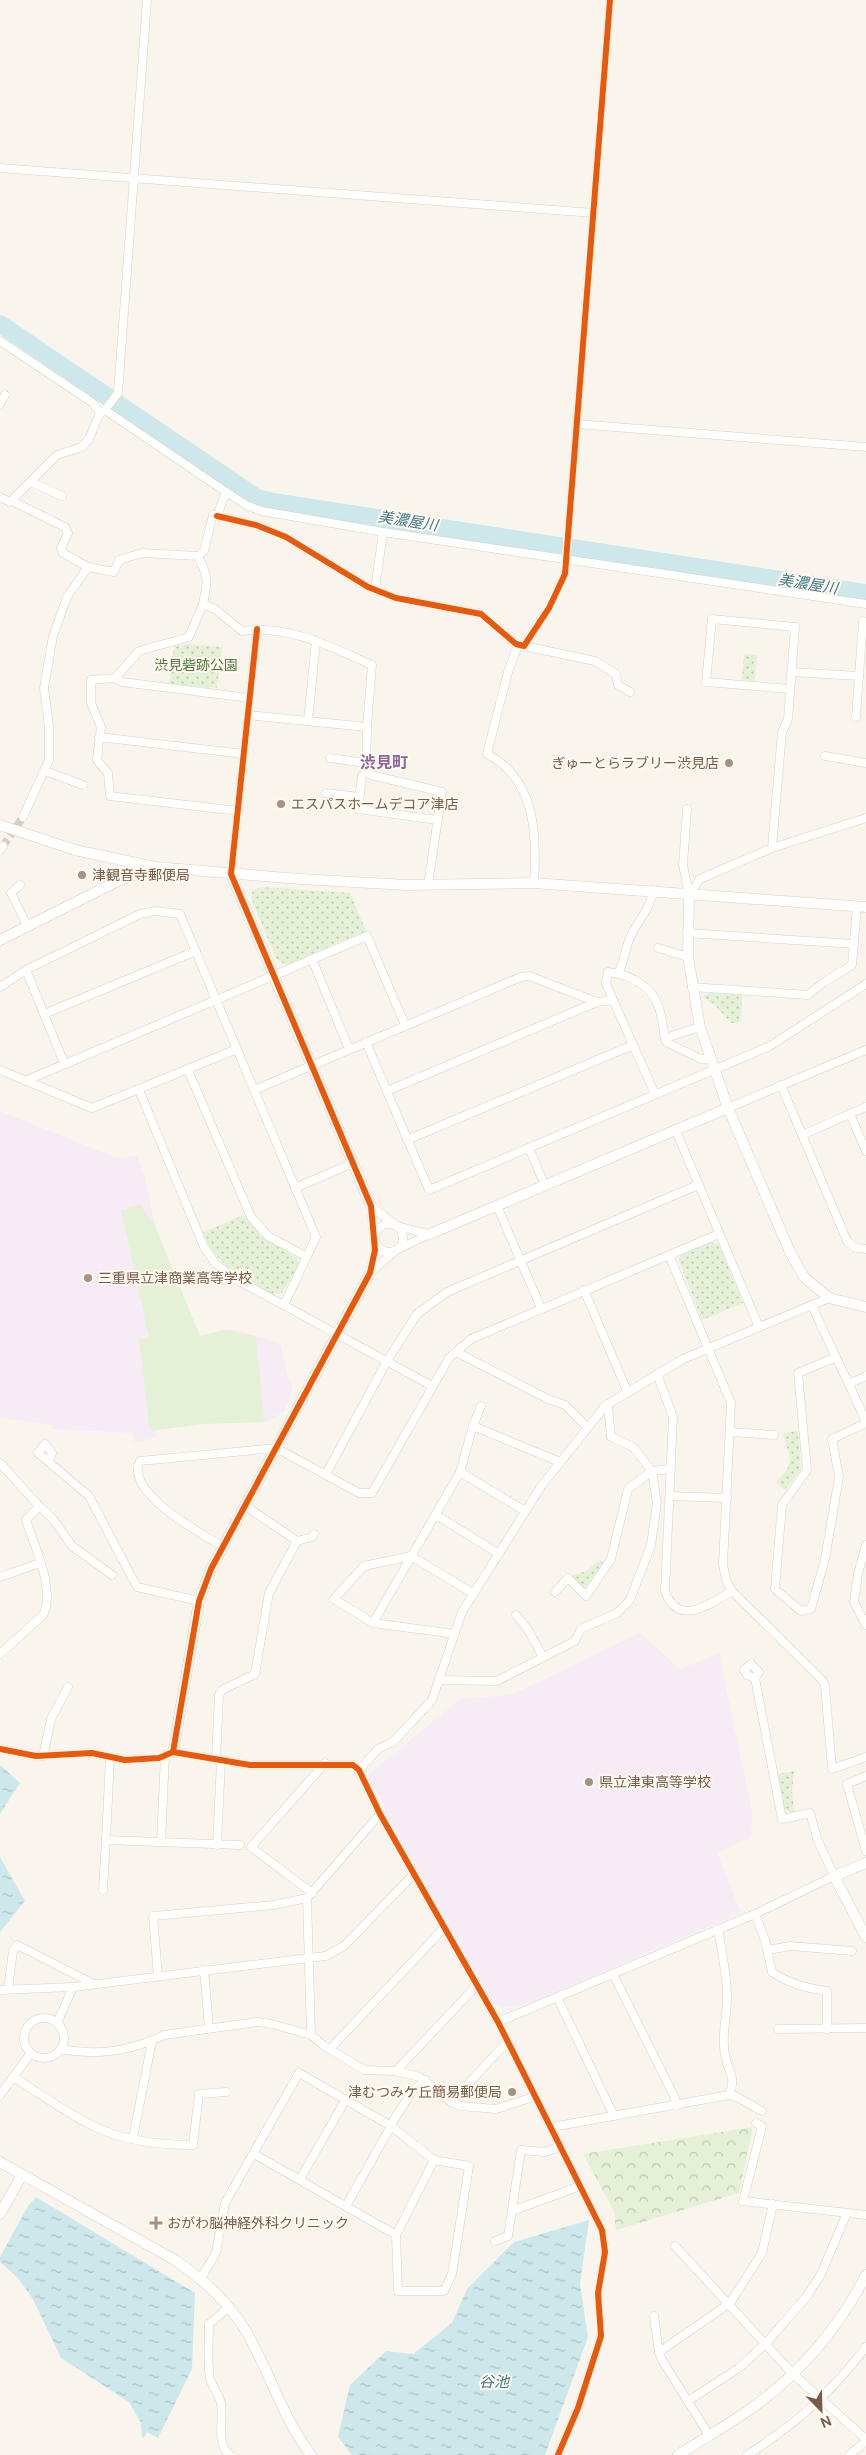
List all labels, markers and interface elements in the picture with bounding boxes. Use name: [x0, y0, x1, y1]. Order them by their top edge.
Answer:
water label: 美濃屋川: [377, 506, 441, 536]
water label: 美濃屋川: [777, 569, 841, 599]
park label: 渋見砦跡公園: [154, 656, 238, 674]
district label: 渋見町: [360, 752, 408, 773]
place label: ぎゅーとらラブリー渋見店: [551, 754, 719, 772]
marker: ぎゅーとらラブリー渋見店: [723, 757, 735, 769]
place label: エスパスホームデコア津店: [291, 795, 459, 813]
marker: エスパスホームデコア津店: [275, 798, 287, 810]
place label: 津観音寺郵便局: [92, 866, 190, 884]
marker: 津観音寺郵便局: [76, 869, 88, 881]
place label: 三重県立津商業高等学校: [98, 1269, 252, 1287]
marker: 三重県立津商業高等学校: [82, 1272, 94, 1284]
place label: 県立津東高等学校: [599, 1773, 711, 1791]
marker: 県立津東高等学校: [583, 1776, 595, 1788]
place label: 津むつみケ丘簡易郵便局: [348, 2083, 502, 2101]
marker: 津むつみケ丘簡易郵便局: [506, 2086, 518, 2098]
place label: おがわ脳神経外科クリニック: [167, 2214, 349, 2232]
marker: おがわ脳神経外科クリニック: [149, 2216, 163, 2230]
water label: 谷池: [479, 2372, 511, 2392]
north arrow: [796, 2385, 846, 2435]
text: N: [818, 2412, 834, 2432]

